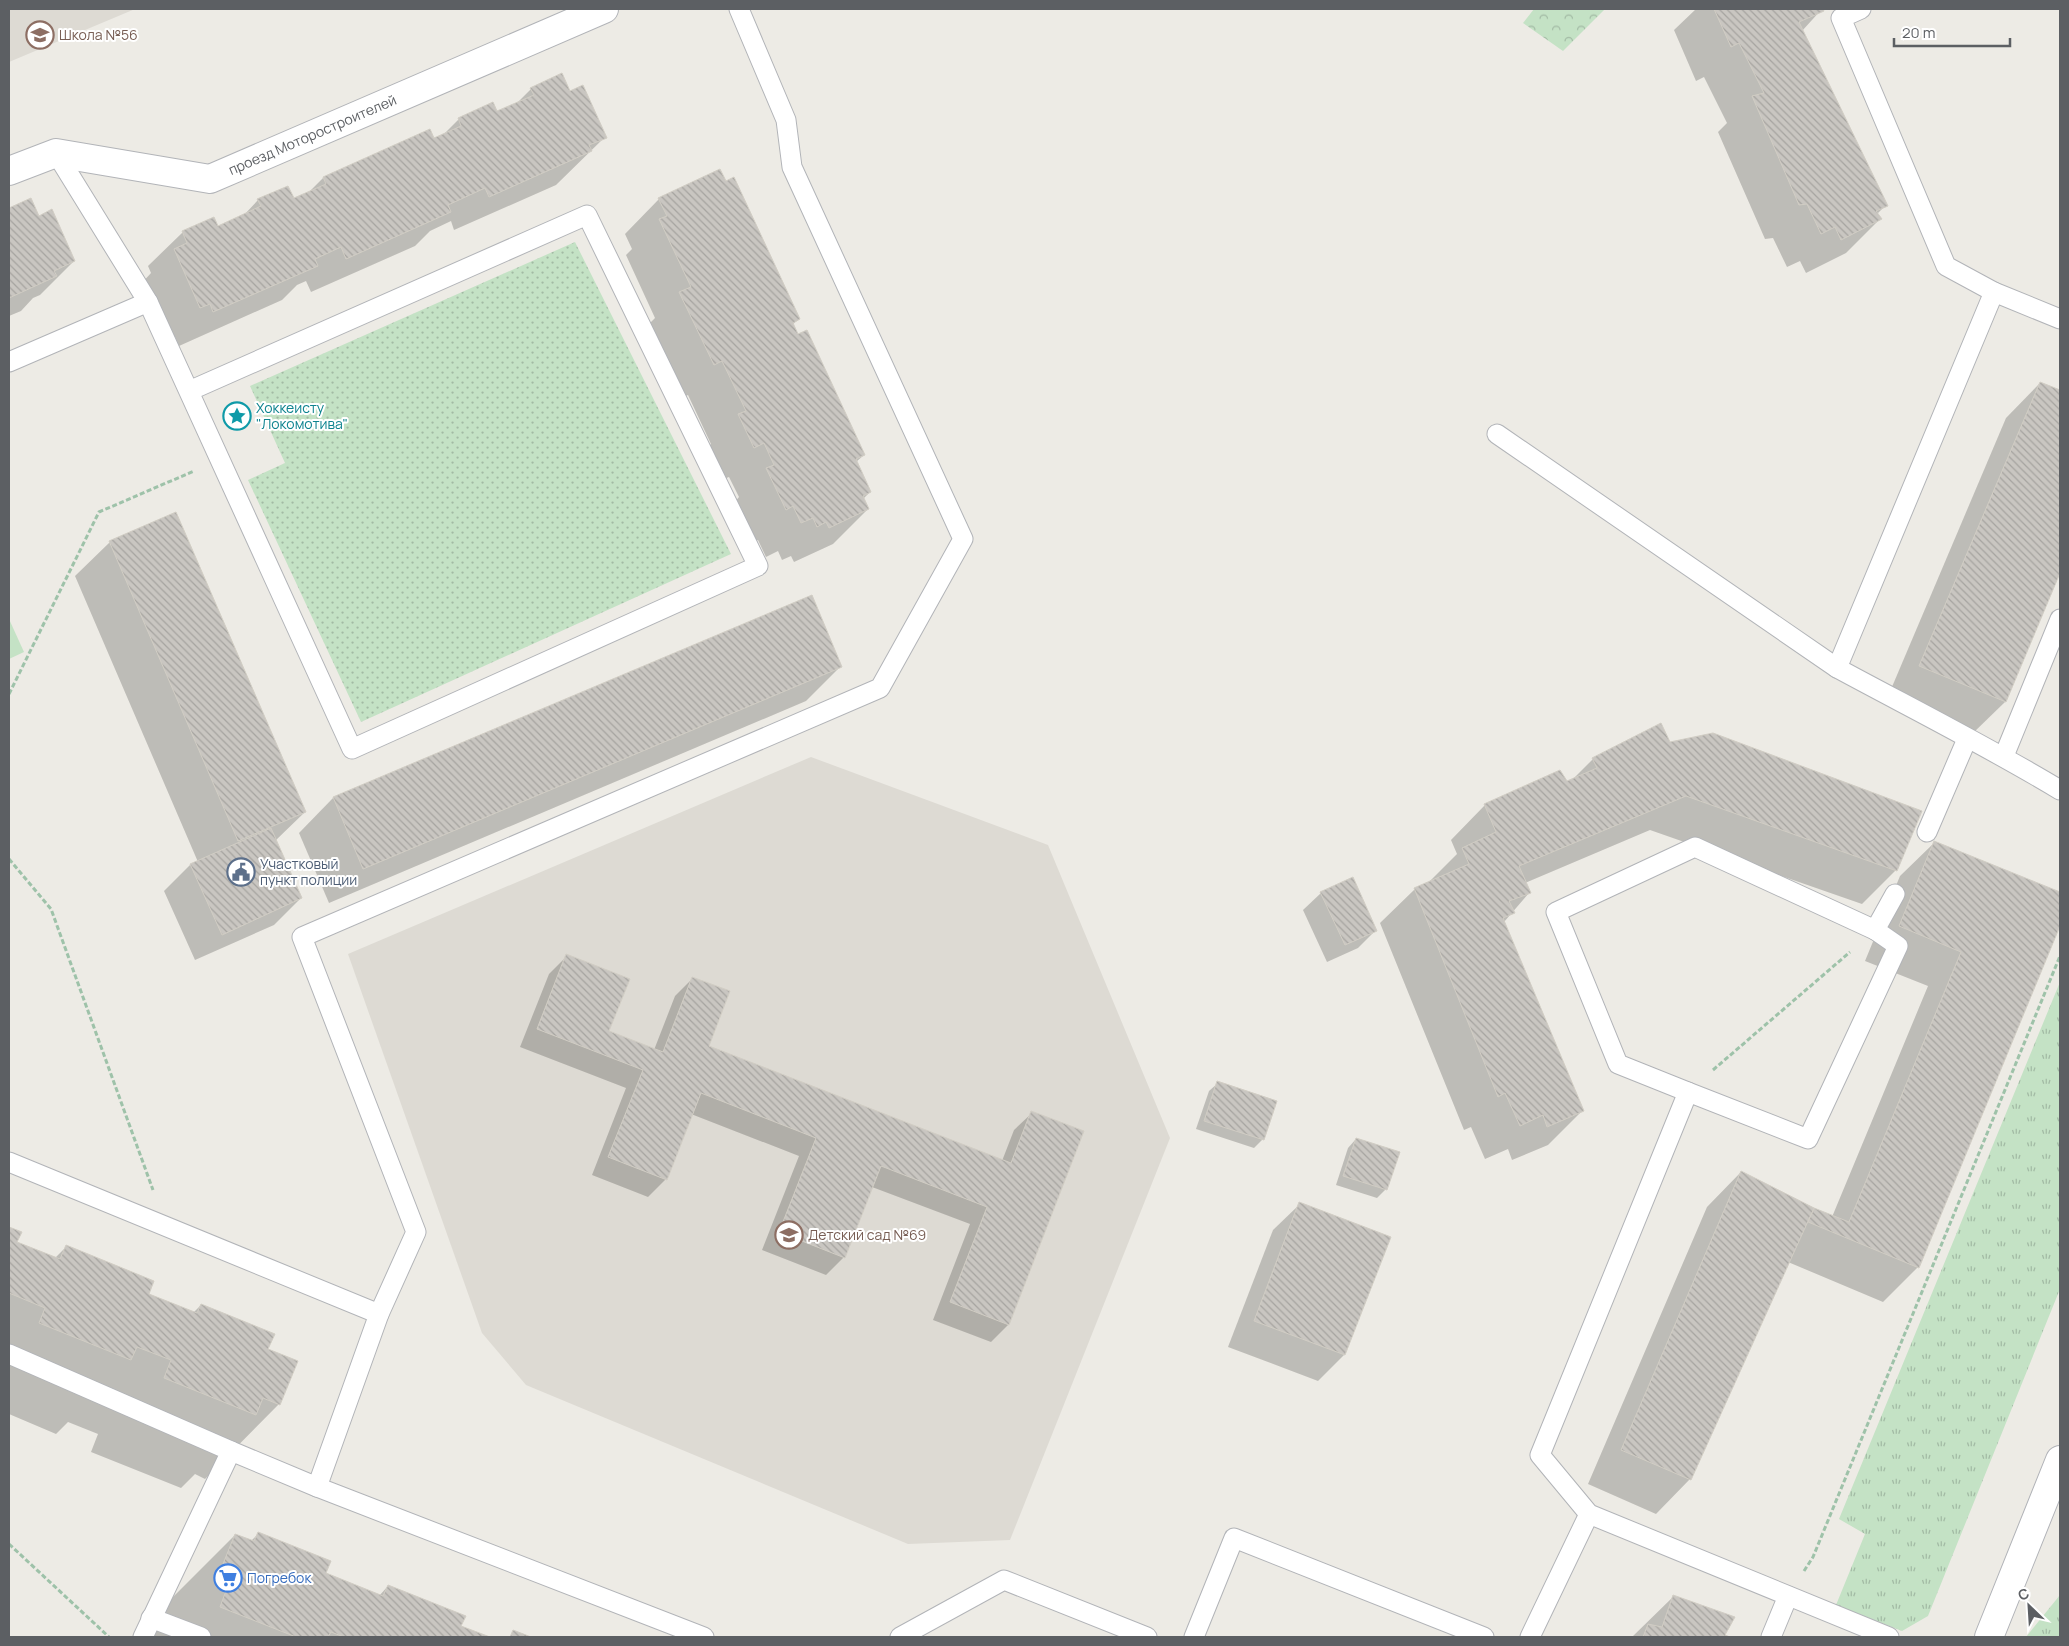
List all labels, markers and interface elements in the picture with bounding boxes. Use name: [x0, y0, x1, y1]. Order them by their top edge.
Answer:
scale bar: [1894, 15, 2010, 47]
school or university icon: Школа №56: [25, 20, 55, 50]
text: 20 m: [1902, 22, 1935, 43]
place label: Школа №56: [59, 25, 138, 44]
street label: проезд Моторостроителей: [225, 90, 399, 179]
place label: Хоккеисту "Локомотива": [256, 398, 348, 433]
place icon: Хоккеисту "Локомотива": [222, 401, 252, 431]
place label: Участковый пункт полиции: [260, 854, 357, 889]
public building icon: Участковый пункт полиции: [226, 857, 256, 887]
school or university icon: Детский сад №69: [774, 1220, 804, 1250]
place label: Детский сад №69: [808, 1225, 926, 1244]
supermarket icon: Погребок: [213, 1563, 243, 1593]
place label: Погребок: [247, 1568, 312, 1587]
north arrow: [2004, 1581, 2054, 1631]
text: С: [2015, 1583, 2032, 1605]

